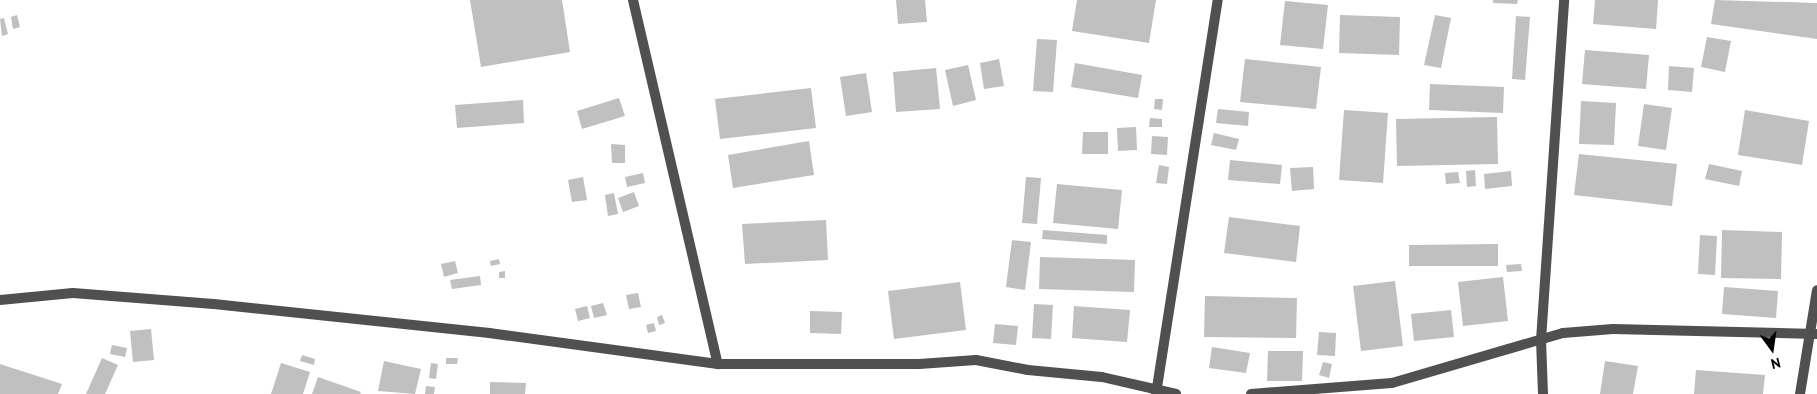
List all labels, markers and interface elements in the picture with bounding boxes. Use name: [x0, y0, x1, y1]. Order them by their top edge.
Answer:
north arrow: [1747, 324, 1797, 374]
text: N: [1769, 354, 1782, 373]

